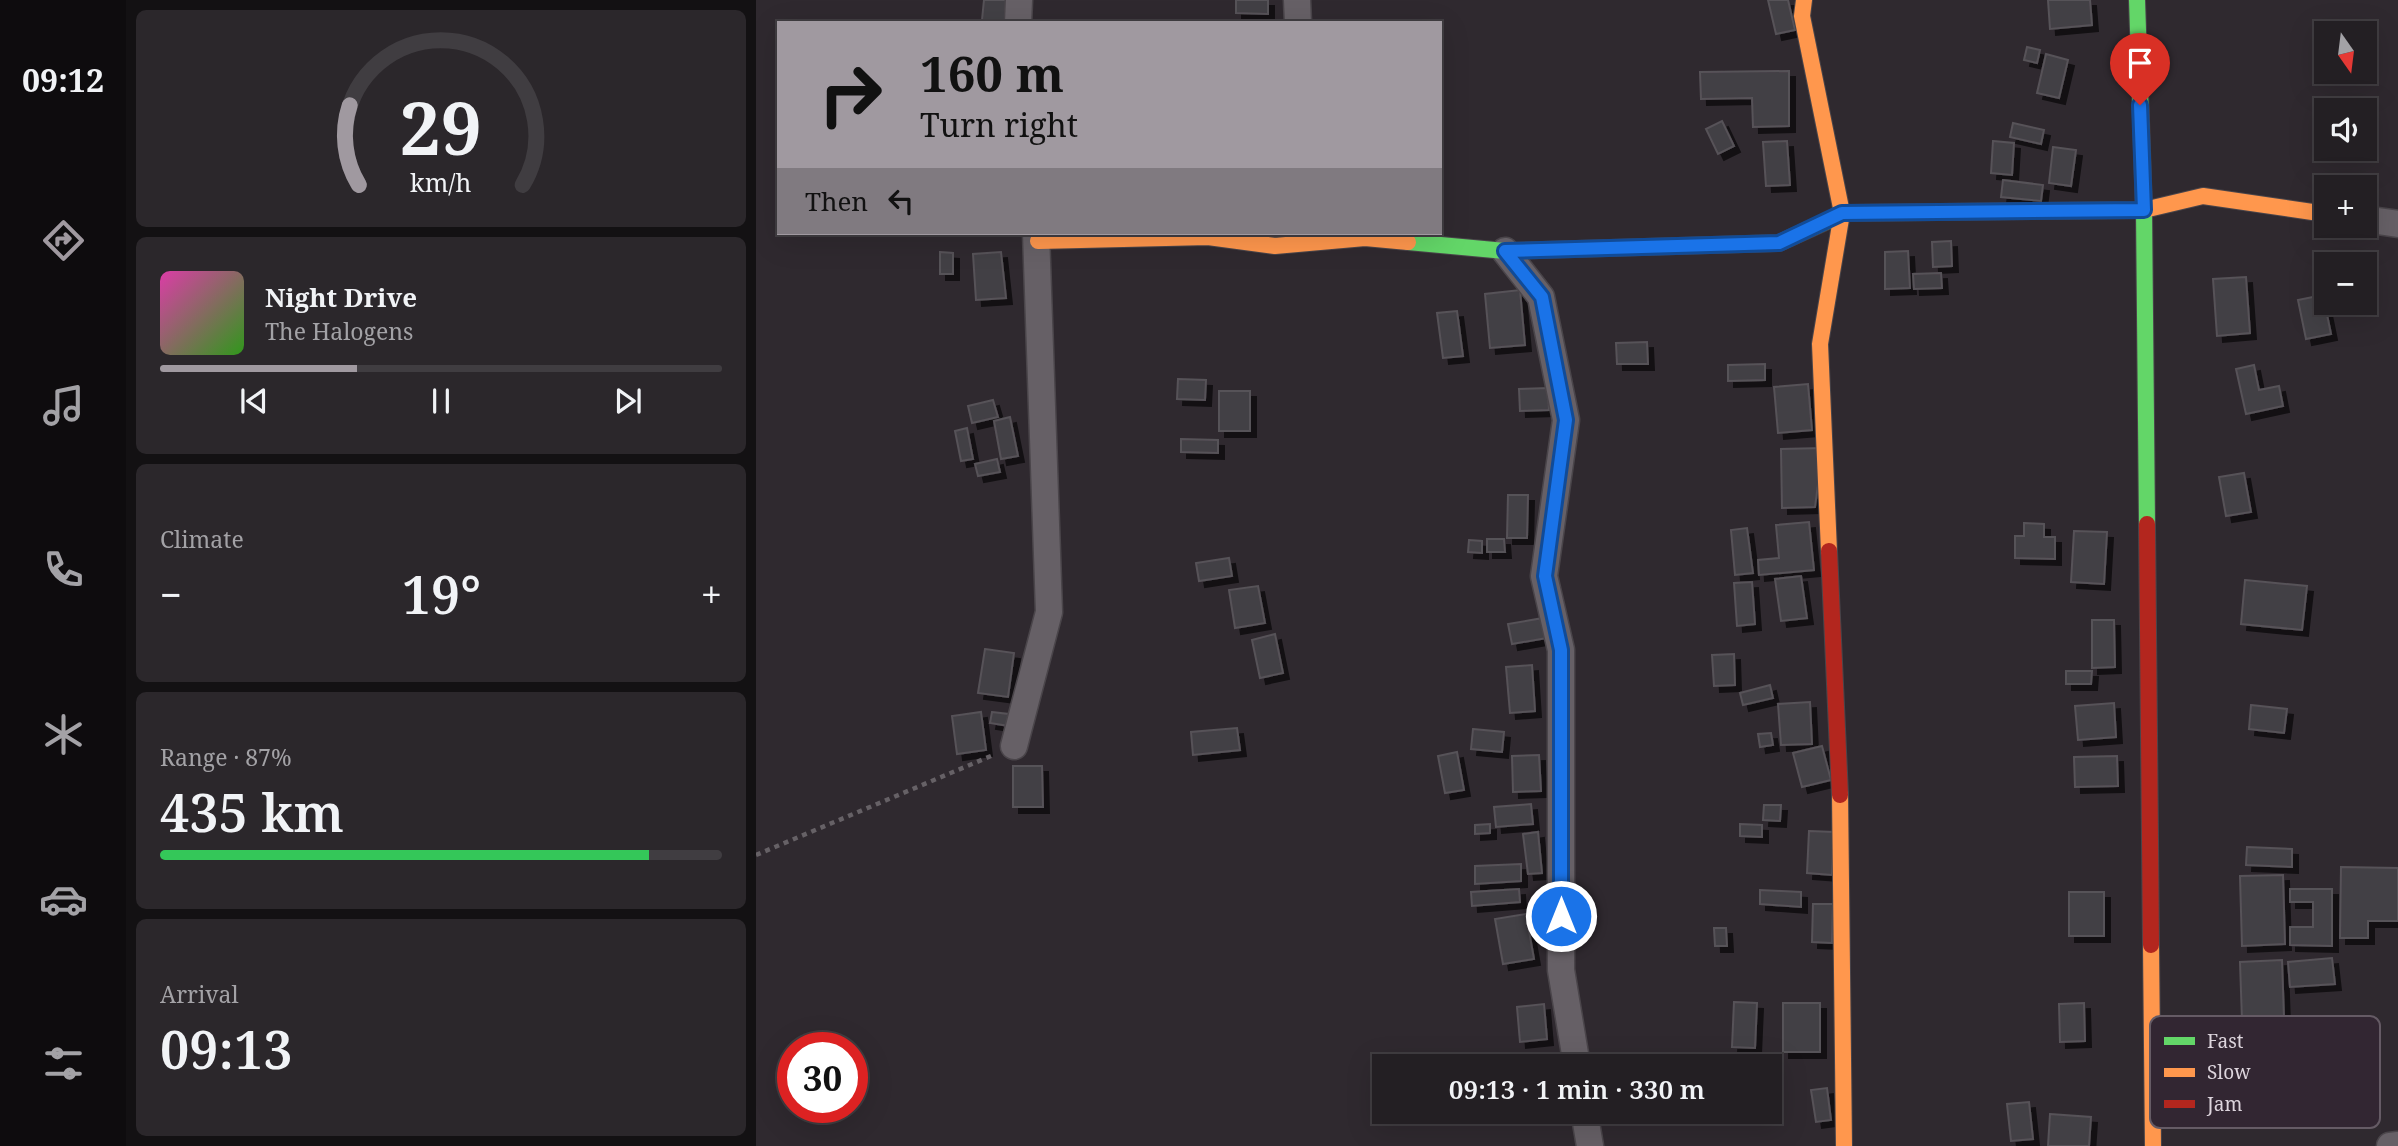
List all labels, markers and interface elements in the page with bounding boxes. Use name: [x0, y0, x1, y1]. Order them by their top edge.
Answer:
north arrow: [2314, 21, 2376, 84]
map controls: [2314, 21, 2377, 315]
pin: [2110, 33, 2170, 105]
text: 160 m: [920, 40, 1064, 106]
icon: arrive: [2121, 44, 2159, 82]
icon: right: [805, 49, 896, 140]
text: 09:12: [22, 58, 104, 101]
text: 29: [400, 77, 482, 176]
button: sound: [2314, 98, 2377, 161]
text: Turn right: [920, 103, 1078, 146]
text: km/h: [410, 164, 472, 198]
button: +: [2314, 175, 2377, 238]
icon: left: [882, 182, 920, 220]
text: Then: [805, 183, 868, 219]
icon: directions: [39, 216, 88, 265]
button: −: [2314, 252, 2377, 315]
text: Night Drive: [265, 279, 417, 315]
text: The Halogens: [265, 315, 413, 347]
icon: music: [39, 381, 88, 430]
icon: previous: [235, 382, 273, 420]
icon: pause: [422, 382, 460, 420]
icon: next: [609, 382, 647, 420]
text: Climate: [160, 523, 244, 555]
icon: phone: [39, 545, 88, 594]
text: 19°: [402, 558, 481, 629]
text: −: [160, 568, 182, 620]
text: +: [701, 568, 722, 620]
icon: climate: [39, 710, 88, 759]
text: Range · 87%: [160, 741, 292, 773]
text: 435 km: [160, 776, 344, 847]
icon: car: [39, 875, 88, 924]
position arrow: [1524, 879, 1598, 953]
text: Arrival: [160, 978, 239, 1010]
text: 09:13: [160, 1013, 293, 1084]
legend: [2150, 1016, 2380, 1128]
text: Fast: [2207, 1028, 2244, 1054]
speed limit sign: 30: [777, 1032, 868, 1123]
icon: filters: [39, 1039, 88, 1088]
text: Slow: [2207, 1059, 2251, 1085]
text: 09:13 · 1 min · 330 m: [1449, 1071, 1705, 1107]
text: Jam: [2206, 1091, 2242, 1117]

